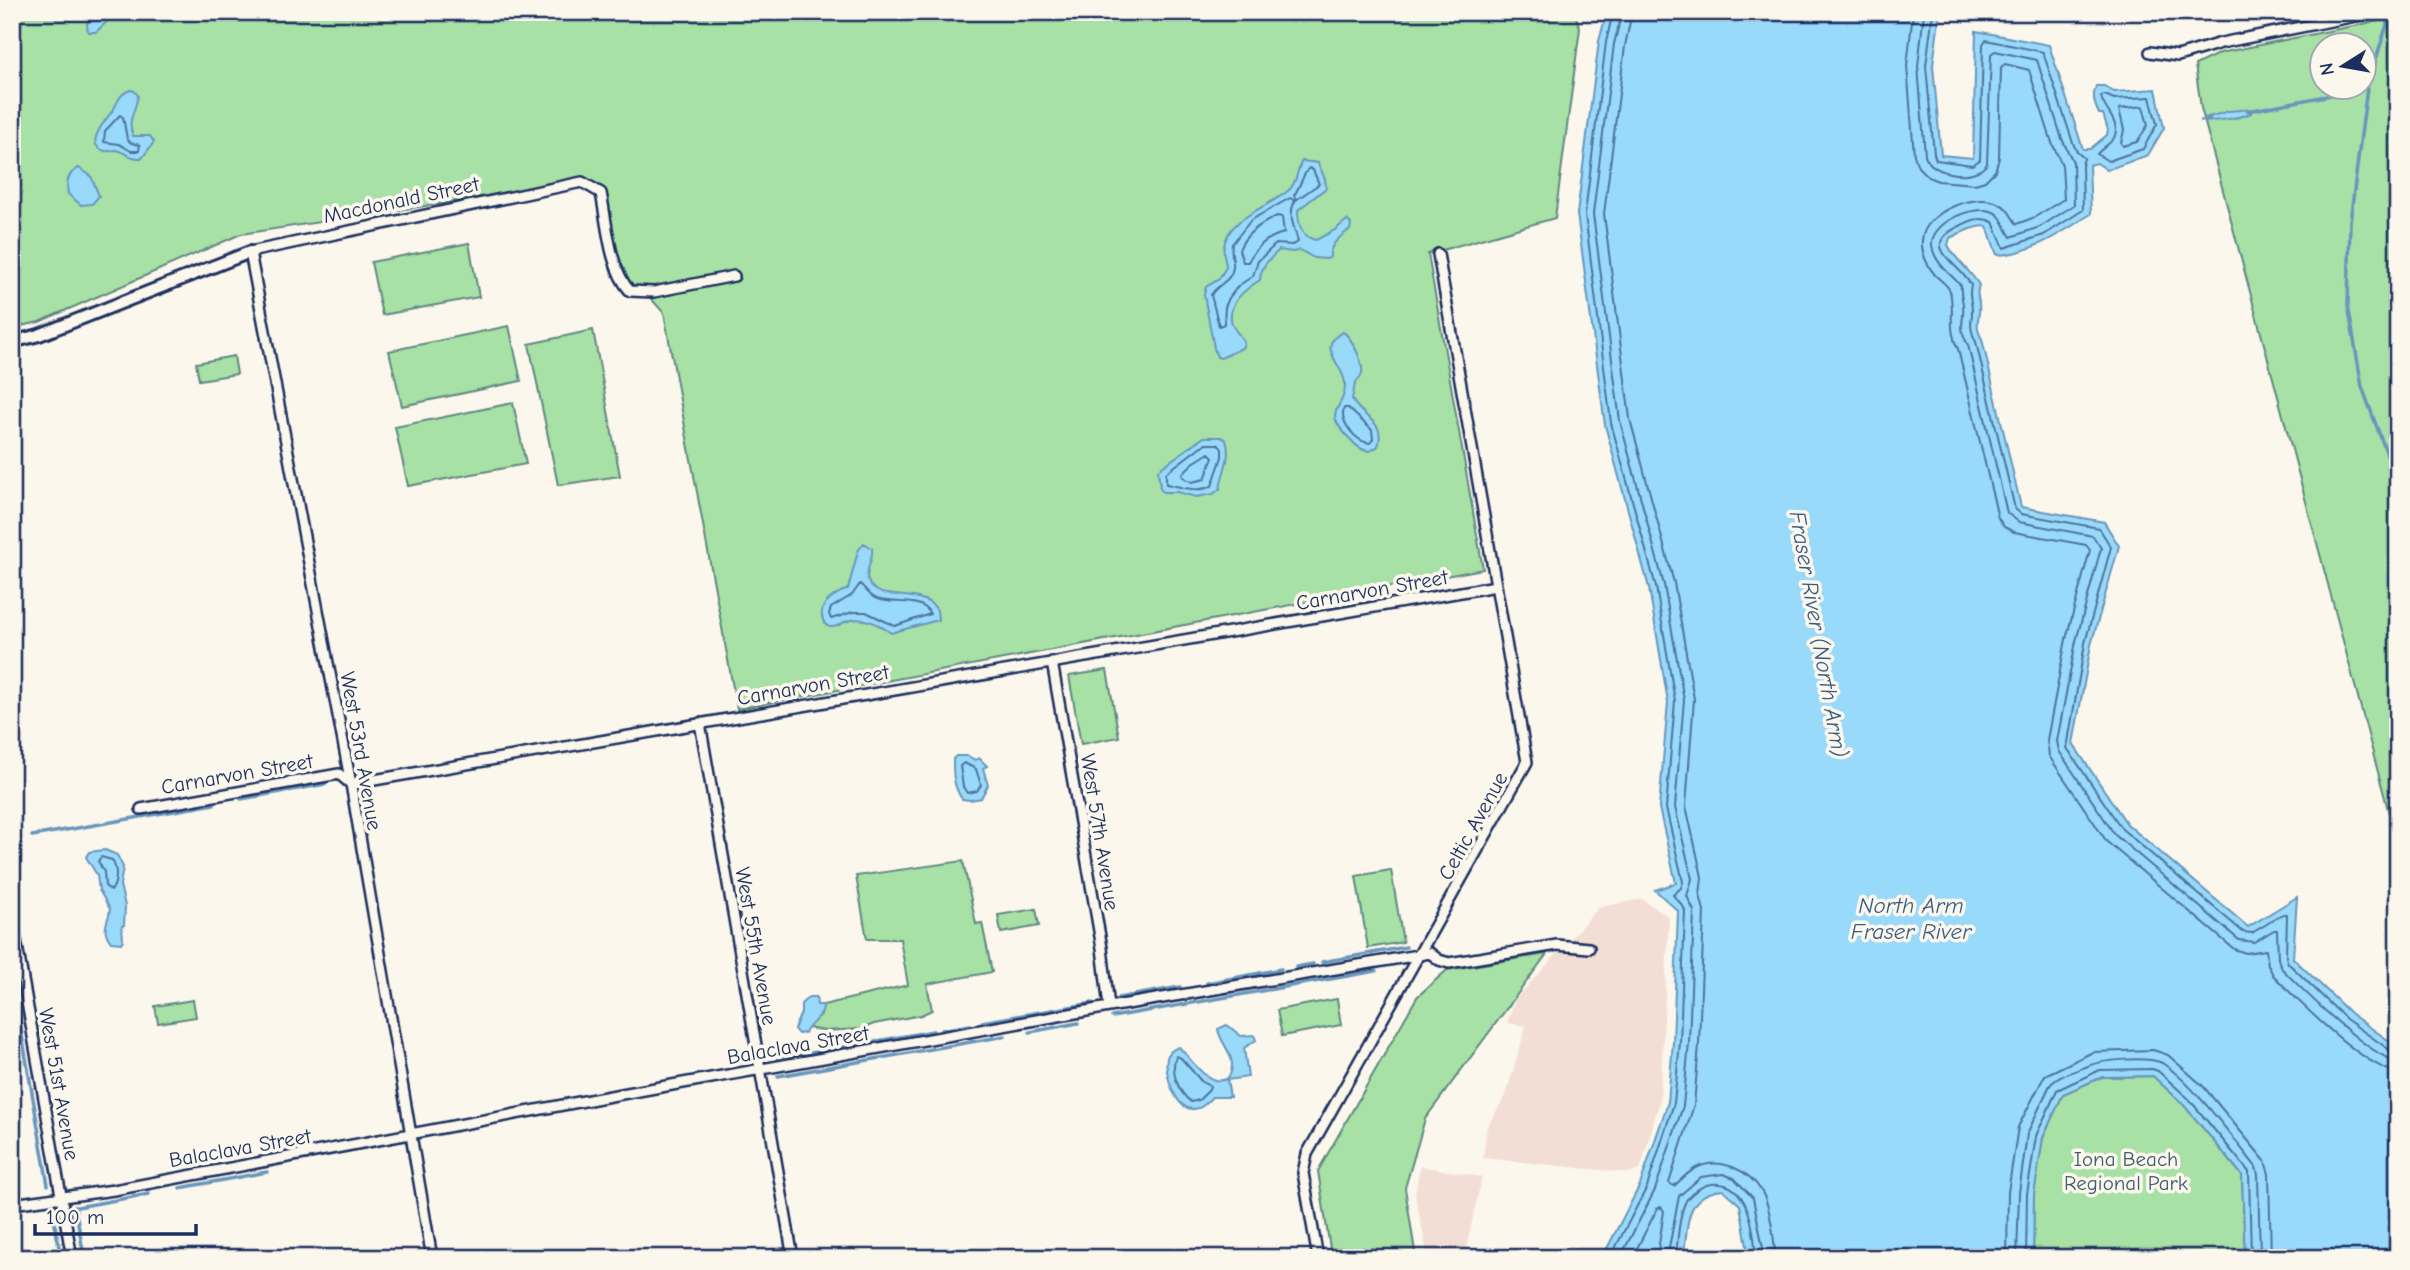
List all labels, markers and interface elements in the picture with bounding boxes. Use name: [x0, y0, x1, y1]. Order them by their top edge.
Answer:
north arrow: [2308, 32, 2378, 102]
text: N: [2315, 61, 2339, 77]
street label: Macdonald Street: [321, 172, 482, 228]
water label: Fraser River (North Arm): [1784, 509, 1853, 759]
street label: Carnarvon Street: [1294, 565, 1451, 615]
street label: Carnarvon Street: [735, 660, 892, 710]
street label: West 53rd Avenue: [335, 670, 387, 832]
street label: Carnarvon Street: [159, 749, 316, 799]
street label: West 57th Avenue: [1076, 752, 1124, 912]
street label: Celtic Avenue: [1433, 768, 1513, 884]
street label: West 55th Avenue: [730, 865, 782, 1027]
water label: North Arm Fraser River: [1851, 892, 1972, 945]
street label: West 51st Avenue: [34, 1006, 84, 1162]
street label: Balaclava Street: [725, 1021, 872, 1069]
street label: Balaclava Street: [167, 1124, 314, 1172]
park label: Iona Beach Regional Park: [2064, 1147, 2188, 1195]
scale bar: [35, 1193, 196, 1237]
text: 100 m: [46, 1205, 104, 1229]

